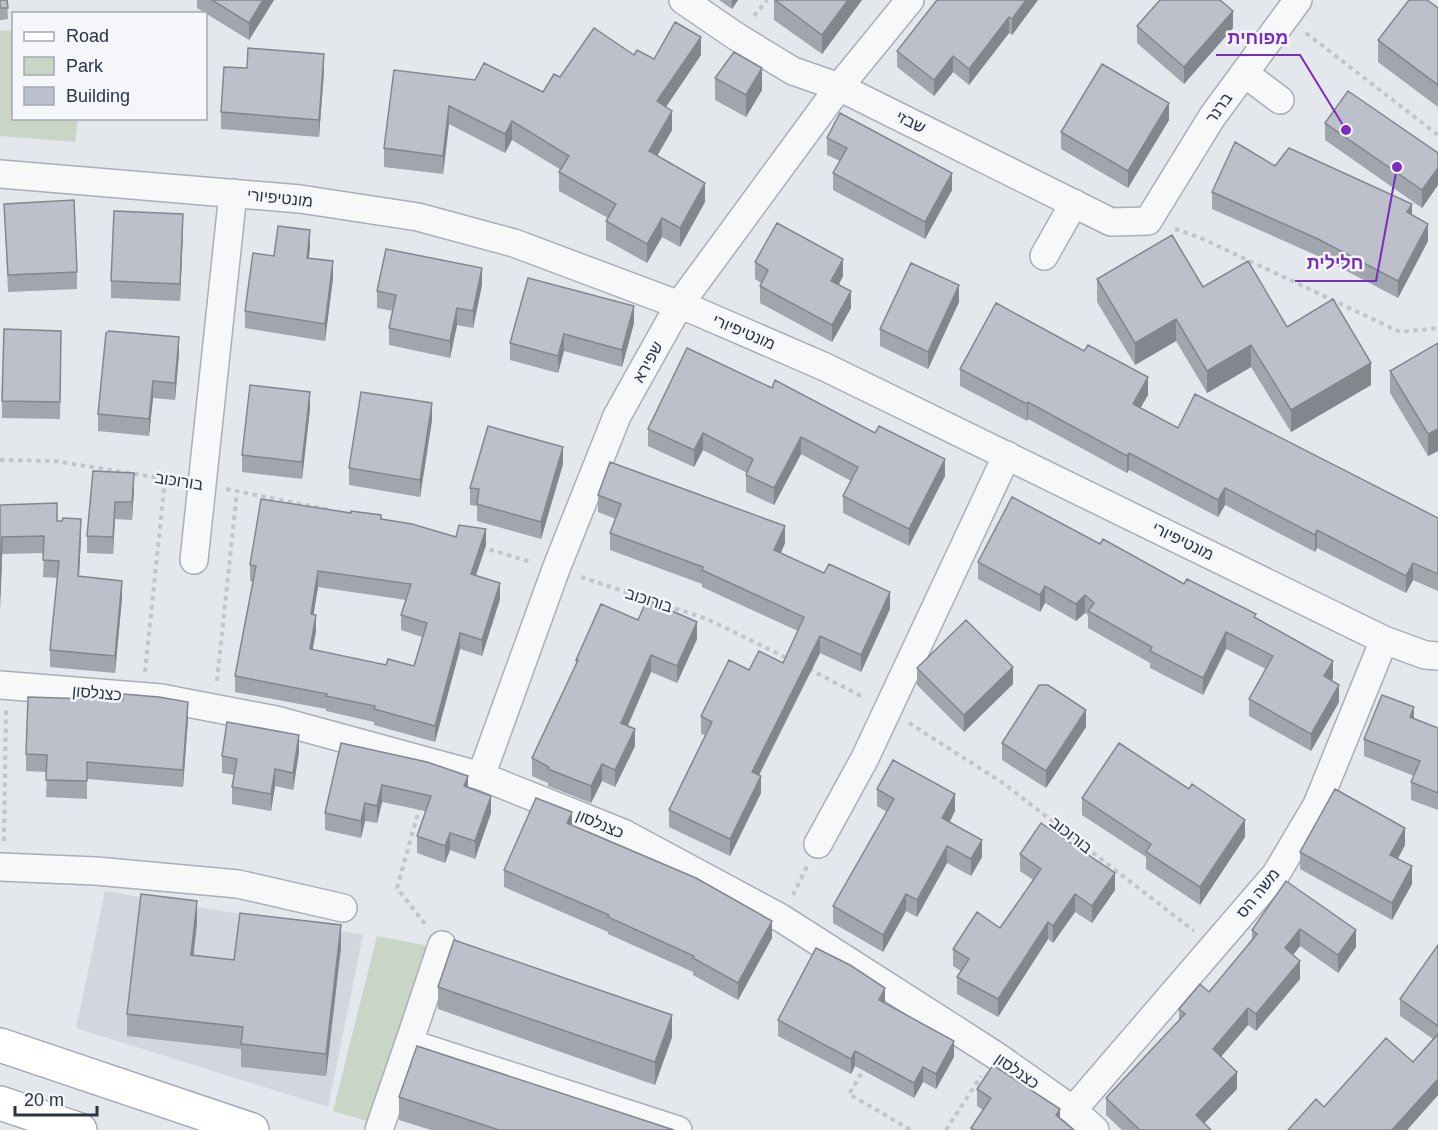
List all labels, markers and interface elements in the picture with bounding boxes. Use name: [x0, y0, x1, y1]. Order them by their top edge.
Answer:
legend: [12, 12, 207, 120]
callout: מפוחית: [1216, 19, 1300, 55]
text: Road: [66, 26, 109, 46]
text: מפוחית: [1228, 28, 1288, 48]
text: Park: [66, 56, 104, 76]
text: Building: [66, 86, 130, 106]
street label: ברנר: [1203, 89, 1236, 126]
street label: שבזי: [894, 108, 928, 136]
street label: מונטיפיורי: [246, 186, 314, 210]
callout: חלילית: [1295, 245, 1376, 281]
text: חלילית: [1307, 253, 1363, 273]
street label: מונטיפיורי: [710, 311, 778, 353]
street label: שפירא: [630, 339, 666, 385]
street label: בורוכוב: [154, 469, 205, 493]
street label: מונטיפיורי: [1149, 519, 1217, 563]
street label: בורוכוב: [623, 584, 675, 616]
street label: כצנלסון: [71, 682, 123, 704]
street label: כצנלסון: [574, 806, 626, 842]
street label: בורוכוב: [1047, 813, 1096, 857]
street label: משה הס: [1233, 865, 1283, 921]
street label: כצנלסון: [992, 1050, 1042, 1092]
scale bar: [15, 1079, 98, 1117]
text: 20 m: [24, 1090, 64, 1110]

